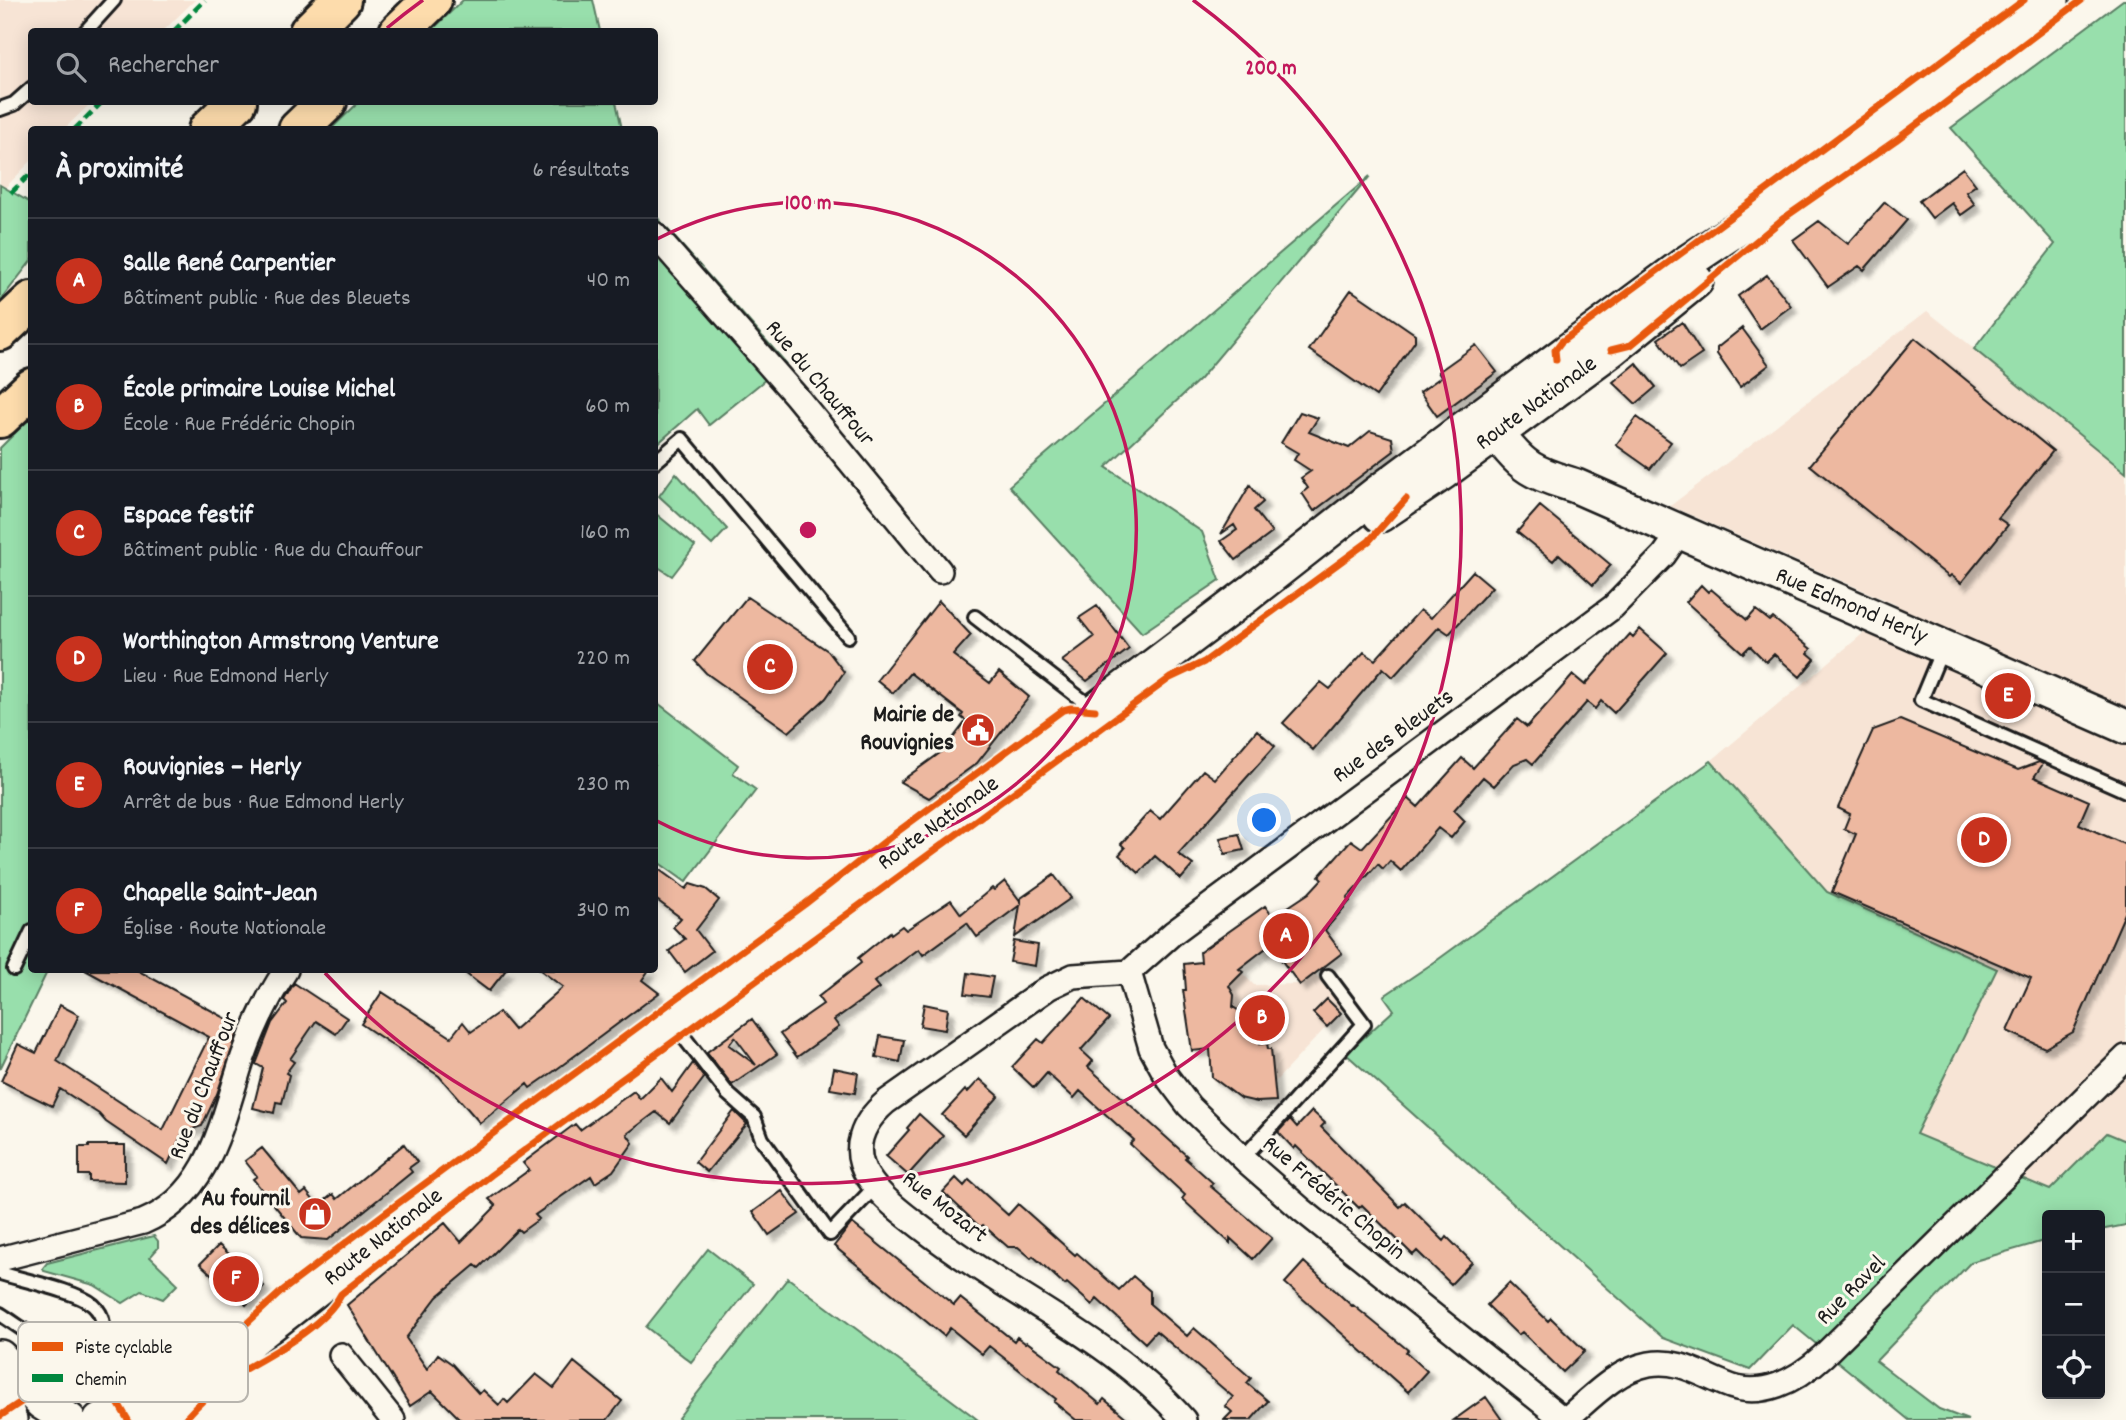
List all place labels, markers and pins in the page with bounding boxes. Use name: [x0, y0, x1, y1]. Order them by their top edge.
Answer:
centre of rings: [796, 518, 820, 542]
pin: C: [747, 641, 793, 693]
pin: E: [1985, 670, 2031, 722]
place label: Mairie de Rouvignies: [860, 699, 954, 761]
public building icon: Mairie de Rouvignies: [959, 711, 997, 749]
pin: D: [1961, 814, 2007, 866]
pin: A: [1263, 910, 1309, 962]
pin: B: [1239, 992, 1285, 1044]
place label: Au fournil des délices: [191, 1183, 290, 1245]
shop icon: Au fournil des délices: [296, 1195, 334, 1233]
pin: F: [213, 1253, 259, 1305]

